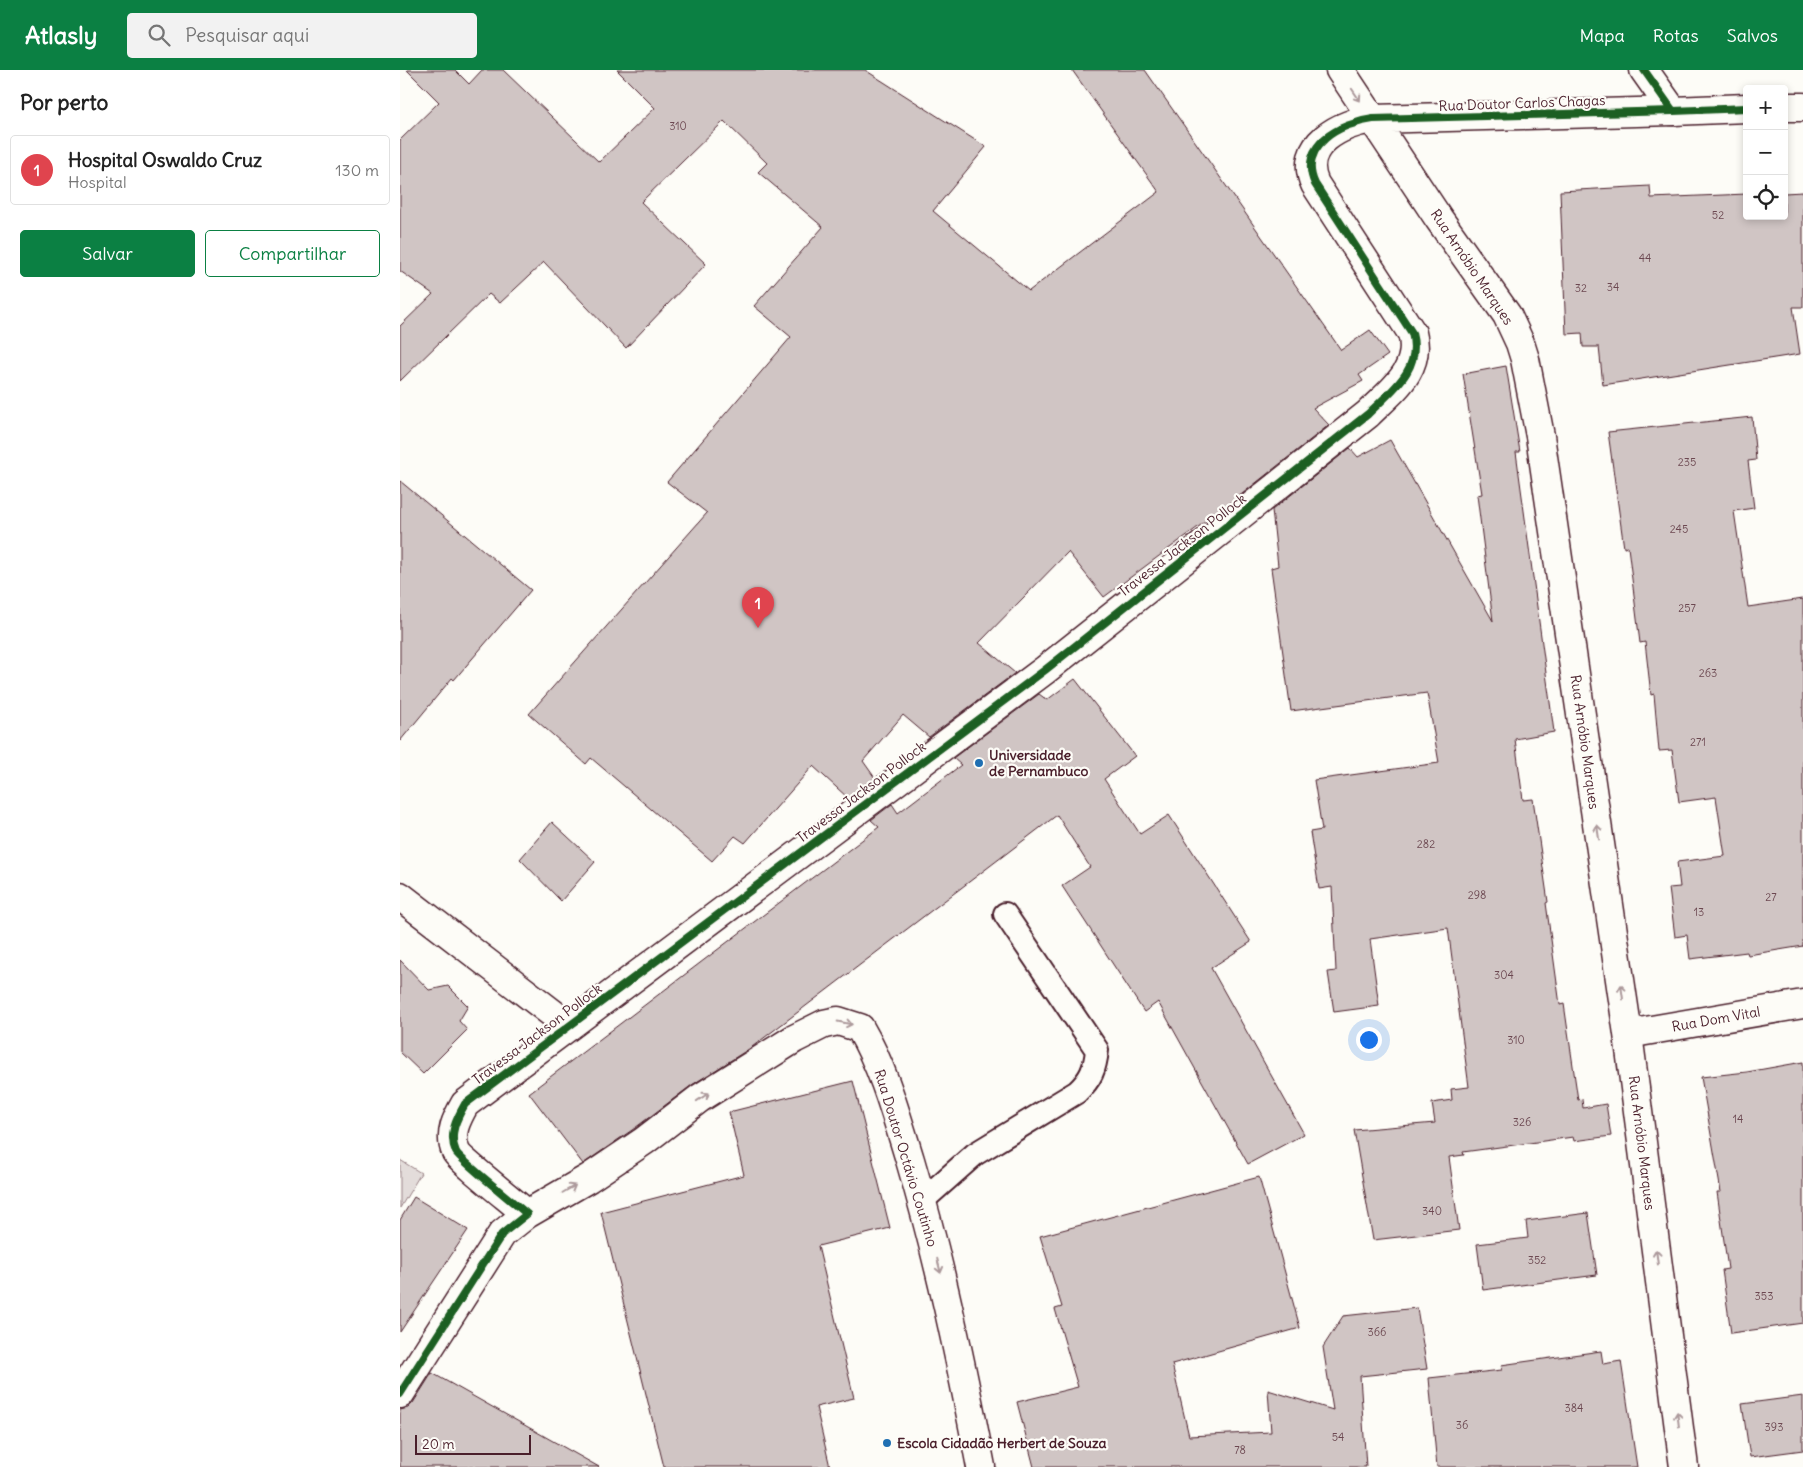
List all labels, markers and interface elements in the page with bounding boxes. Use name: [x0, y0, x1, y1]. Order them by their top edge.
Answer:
search box: [127, 13, 477, 58]
text: Atlasly: [25, 20, 97, 50]
icon: search: [145, 21, 173, 49]
text: Pesquisar aqui: [185, 23, 309, 47]
text: Mapa: [1580, 24, 1625, 47]
text: Rotas: [1653, 24, 1699, 47]
text: Salvos: [1727, 24, 1778, 47]
map controls: [1743, 85, 1788, 220]
button: +: [1743, 85, 1788, 130]
one-way arrow: [1351, 87, 1361, 101]
text: Por perto: [20, 89, 108, 116]
street label: Rua Doutor Carlos Chagas: [1438, 91, 1606, 115]
house number: 310: [669, 119, 687, 133]
button: −: [1743, 130, 1788, 175]
text: Hospital Oswaldo Cruz: [68, 148, 262, 172]
text: 1: [34, 160, 40, 180]
text: 130 m: [335, 160, 379, 180]
text: Hospital: [68, 172, 127, 192]
button: locate: [1743, 175, 1788, 220]
street label: Rua Arnóbio Marques: [1427, 206, 1517, 328]
house number: 52: [1712, 208, 1724, 222]
button: Salvar: [20, 230, 195, 277]
button: Compartilhar: [205, 230, 380, 277]
house number: 44: [1639, 251, 1651, 265]
house number: 34: [1607, 280, 1619, 294]
house number: 32: [1575, 281, 1587, 295]
house number: 235: [1678, 455, 1696, 469]
street label: Travessa Jackson Pollock: [1114, 489, 1250, 601]
house number: 245: [1670, 522, 1688, 536]
pin: 1: [742, 587, 774, 628]
house number: 257: [1678, 601, 1696, 615]
house number: 263: [1699, 666, 1717, 680]
street label: Rua Arnóbio Marques: [1567, 674, 1603, 810]
house number: 271: [1690, 735, 1706, 749]
street label: Travessa Jackson Pollock: [793, 737, 929, 847]
place label: Universidade de Pernambuco: [989, 746, 1088, 780]
marker: Universidade de Pernambuco: [973, 757, 985, 769]
one-way arrow: [1593, 824, 1603, 840]
house number: 282: [1417, 837, 1435, 851]
house number: 298: [1468, 888, 1486, 902]
house number: 27: [1765, 890, 1777, 904]
house number: 13: [1694, 905, 1704, 919]
house number: 304: [1494, 968, 1514, 982]
street label: Travessa Jackson Pollock: [469, 979, 605, 1089]
one-way arrow: [1617, 985, 1627, 1001]
street label: Rua Dom Vital: [1670, 1002, 1762, 1036]
one-way arrow: [836, 1019, 852, 1029]
your location: [1356, 1027, 1382, 1053]
house number: 310: [1507, 1033, 1525, 1047]
street label: Rua Doutor Octávio Coutinho: [870, 1067, 942, 1249]
street label: Rua Arnóbio Marques: [1625, 1075, 1659, 1211]
one-way arrow: [696, 1092, 710, 1102]
house number: 14: [1733, 1112, 1743, 1126]
house number: 326: [1513, 1115, 1531, 1129]
one-way arrow: [562, 1184, 577, 1194]
house number: 340: [1422, 1204, 1442, 1218]
one-way arrow: [1652, 1250, 1662, 1266]
house number: 352: [1528, 1253, 1546, 1267]
one-way arrow: [934, 1257, 944, 1273]
house number: 353: [1755, 1289, 1773, 1303]
house number: 366: [1368, 1325, 1386, 1339]
house number: 384: [1565, 1401, 1583, 1415]
one-way arrow: [1673, 1411, 1683, 1427]
house number: 36: [1456, 1418, 1468, 1432]
house number: 393: [1765, 1420, 1783, 1434]
house number: 54: [1332, 1430, 1344, 1444]
scale bar: [415, 1432, 531, 1455]
place label: Escola Cidadão Herbert de Souza: [897, 1434, 1107, 1452]
text: 20 m: [422, 1435, 455, 1453]
marker: Escola Cidadão Herbert de Souza: [881, 1437, 893, 1449]
house number: 78: [1234, 1443, 1246, 1457]

